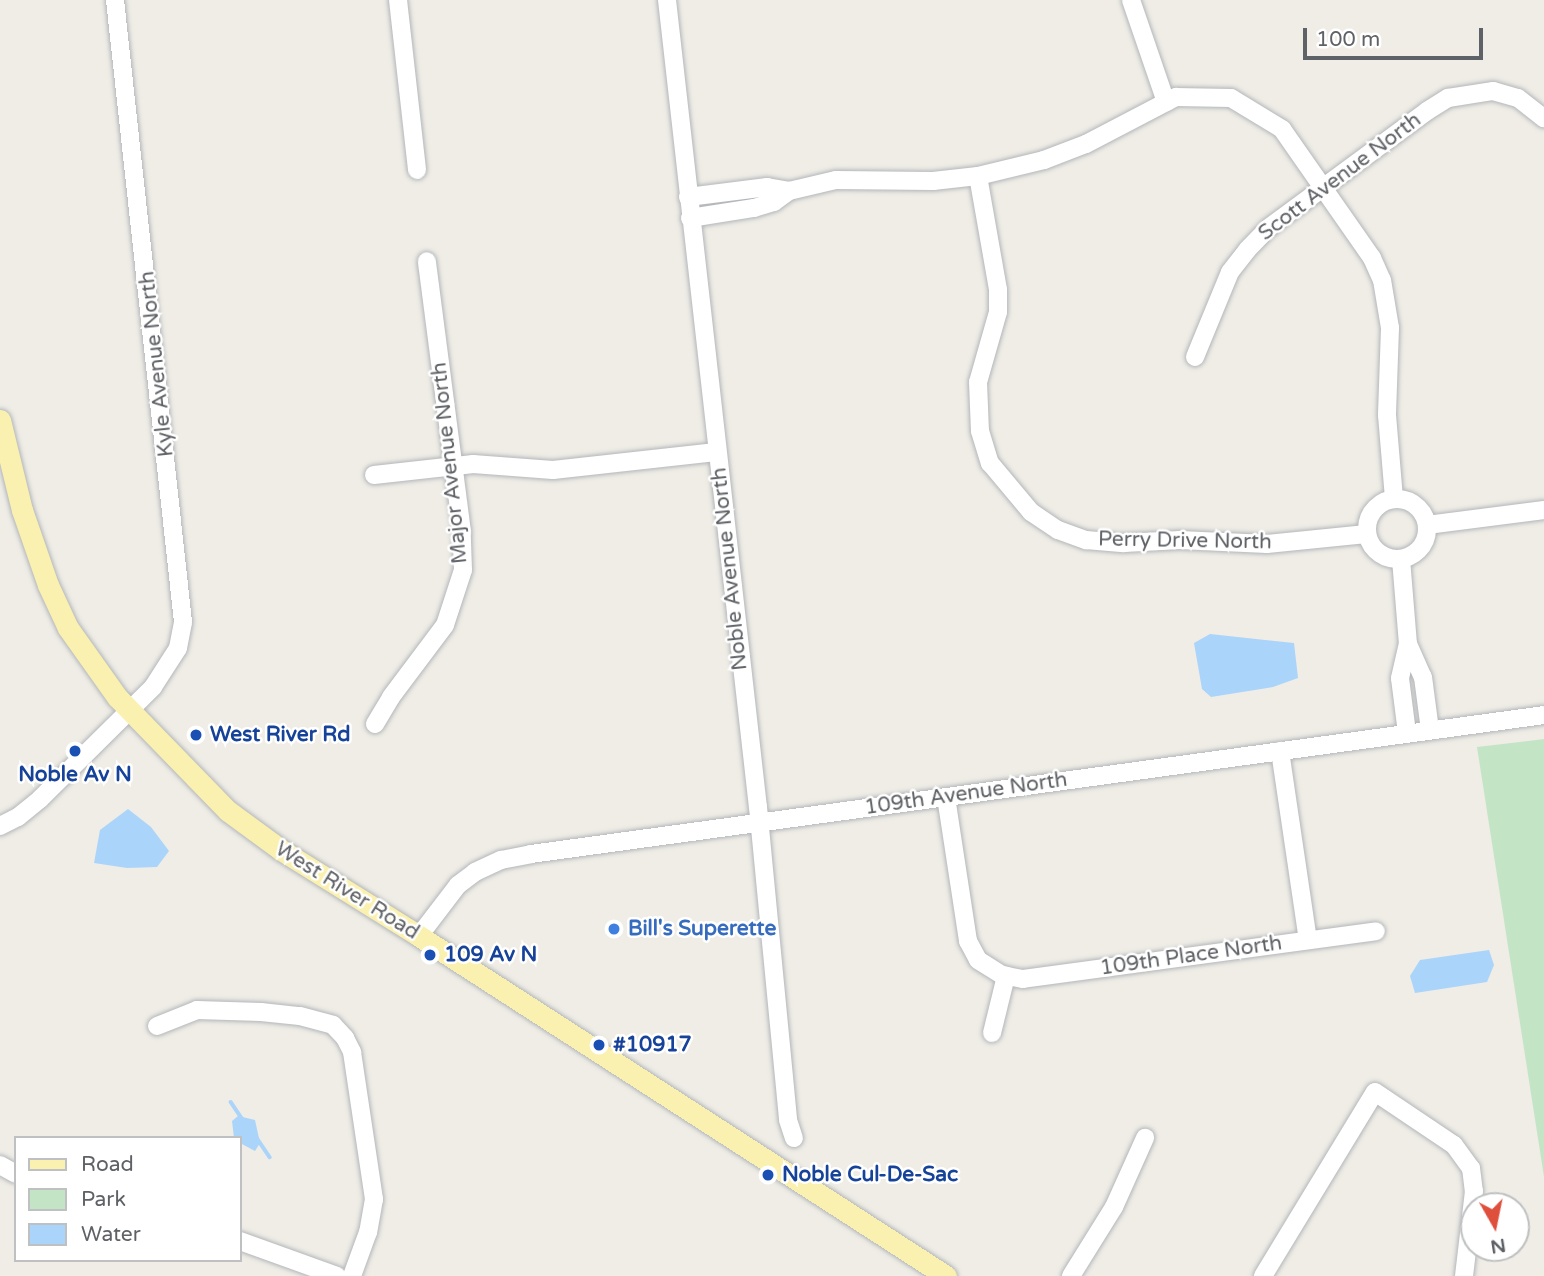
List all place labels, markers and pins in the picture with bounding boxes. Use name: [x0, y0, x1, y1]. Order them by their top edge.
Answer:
place label: West River Rd: [210, 722, 350, 748]
marker: West River Rd: [188, 727, 204, 743]
marker: Noble Av N: [67, 743, 83, 759]
place label: Noble Av N: [18, 762, 132, 788]
place label: Bill's Superette: [628, 916, 776, 942]
marker: Bill's Superette: [606, 921, 622, 937]
place label: 109 Av N: [444, 942, 537, 968]
marker: 109 Av N: [422, 947, 438, 963]
place label: #10917: [613, 1032, 692, 1058]
marker: #10917: [591, 1037, 607, 1053]
place label: Noble Cul-De-Sac: [782, 1162, 958, 1188]
marker: Noble Cul-De-Sac: [760, 1167, 776, 1183]

